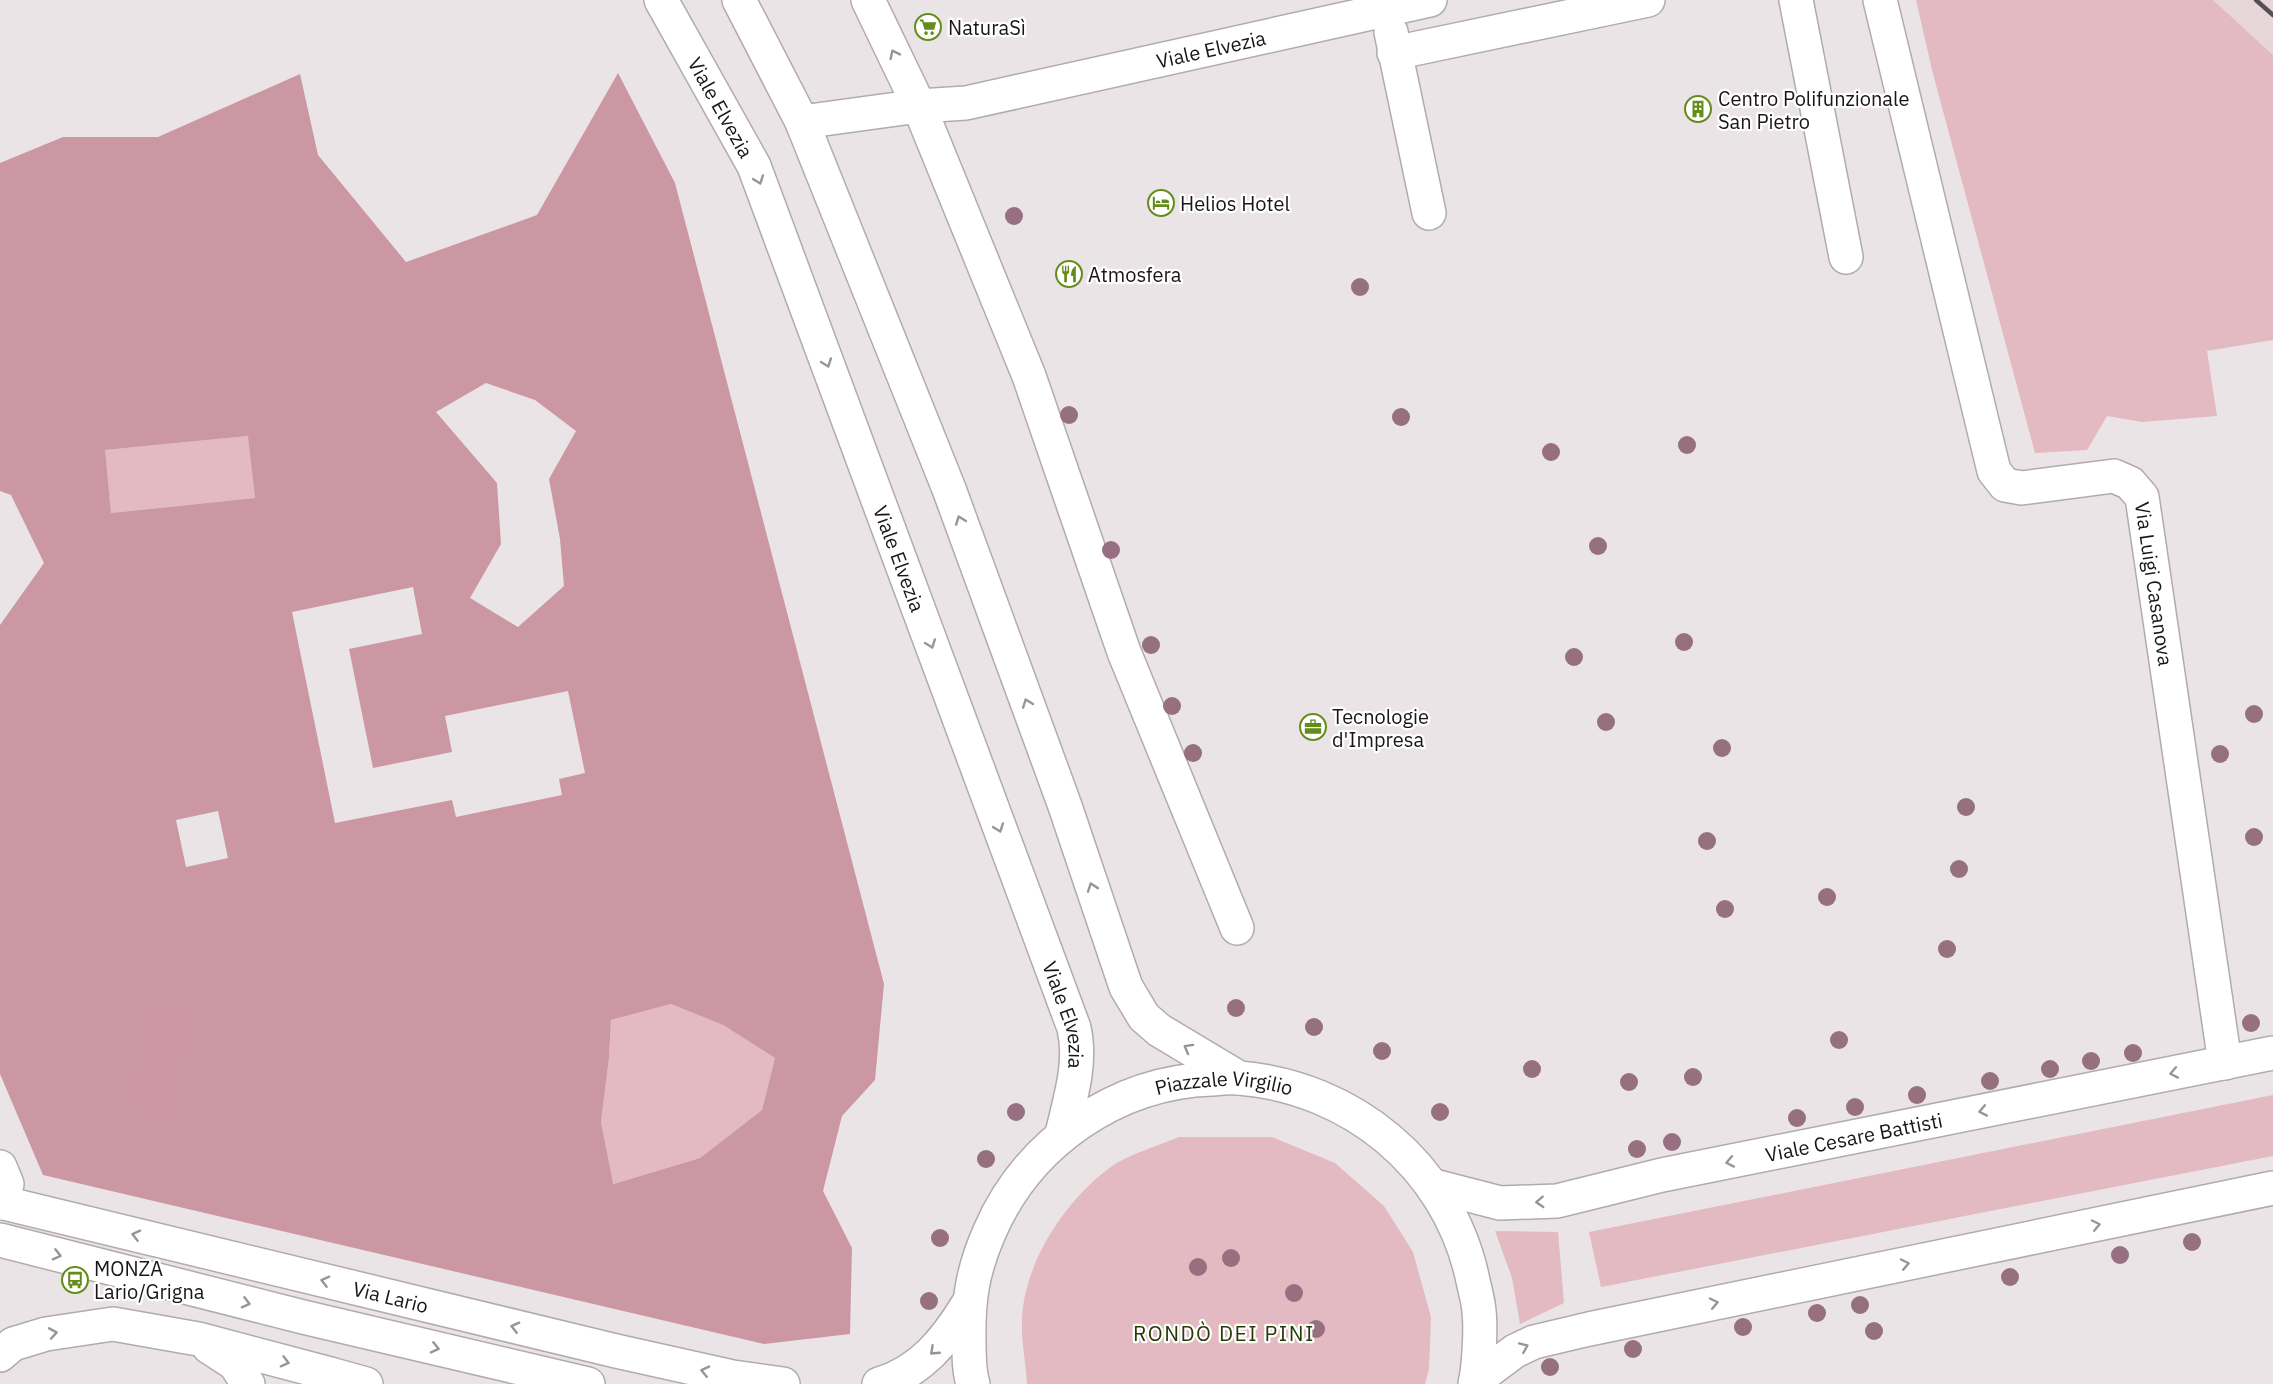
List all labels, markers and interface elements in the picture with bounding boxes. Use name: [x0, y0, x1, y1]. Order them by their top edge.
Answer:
supermarket icon: NaturaSì: [913, 12, 943, 42]
place label: NaturaSì: [948, 14, 1026, 41]
street label: Viale Elvezia: [1153, 23, 1269, 74]
one-way arrow: [889, 49, 901, 60]
street label: Viale Elvezia: [682, 52, 760, 163]
place label: Centro Polifunzionale San Pietro: [1718, 85, 1909, 135]
building icon: Centro Polifunzionale San Pietro: [1683, 94, 1713, 124]
one-way arrow: [752, 175, 765, 185]
hotel icon: Helios Hotel: [1146, 188, 1176, 218]
place label: Helios Hotel: [1180, 190, 1290, 217]
restaurant icon: Atmosfera: [1054, 259, 1084, 289]
place label: Atmosfera: [1088, 261, 1182, 288]
one-way arrow: [820, 357, 833, 368]
street label: Via Luigi Casanova: [2129, 500, 2180, 668]
street label: Viale Elvezia: [868, 502, 932, 616]
one-way arrow: [954, 515, 967, 526]
one-way arrow: [924, 639, 937, 649]
one-way arrow: [1022, 698, 1034, 709]
place label: Tecnologie d'Impresa: [1332, 703, 1429, 753]
office icon: Tecnologie d'Impresa: [1298, 712, 1328, 742]
one-way arrow: [991, 822, 1004, 832]
one-way arrow: [1087, 882, 1099, 893]
street label: Viale Elvezia: [1037, 957, 1090, 1070]
one-way arrow: [1184, 1044, 1194, 1055]
street label: Piazzale Virgilio: [1152, 1064, 1296, 1101]
one-way arrow: [2170, 1066, 2180, 1079]
one-way arrow: [1979, 1104, 1989, 1117]
street label: Viale Cesare Battisti: [1763, 1106, 1945, 1168]
one-way arrow: [1726, 1155, 1736, 1168]
one-way arrow: [1535, 1195, 1544, 1208]
one-way arrow: [2090, 1219, 2100, 1232]
one-way arrow: [131, 1229, 141, 1242]
one-way arrow: [52, 1247, 62, 1260]
place label: MONZA Lario/Grigna: [94, 1255, 205, 1305]
one-way arrow: [1899, 1258, 1909, 1271]
bus stop icon: MONZA Lario/Grigna: [60, 1265, 90, 1295]
street label: Via Lario: [350, 1274, 431, 1319]
one-way arrow: [320, 1275, 330, 1288]
one-way arrow: [241, 1295, 251, 1308]
one-way arrow: [1708, 1297, 1718, 1310]
district label: RONDÒ DEI PINI: [1133, 1319, 1315, 1347]
one-way arrow: [510, 1321, 520, 1334]
one-way arrow: [49, 1328, 58, 1340]
one-way arrow: [430, 1341, 440, 1354]
one-way arrow: [1517, 1342, 1528, 1354]
one-way arrow: [930, 1344, 940, 1355]
one-way arrow: [279, 1355, 290, 1367]
one-way arrow: [700, 1365, 710, 1378]

